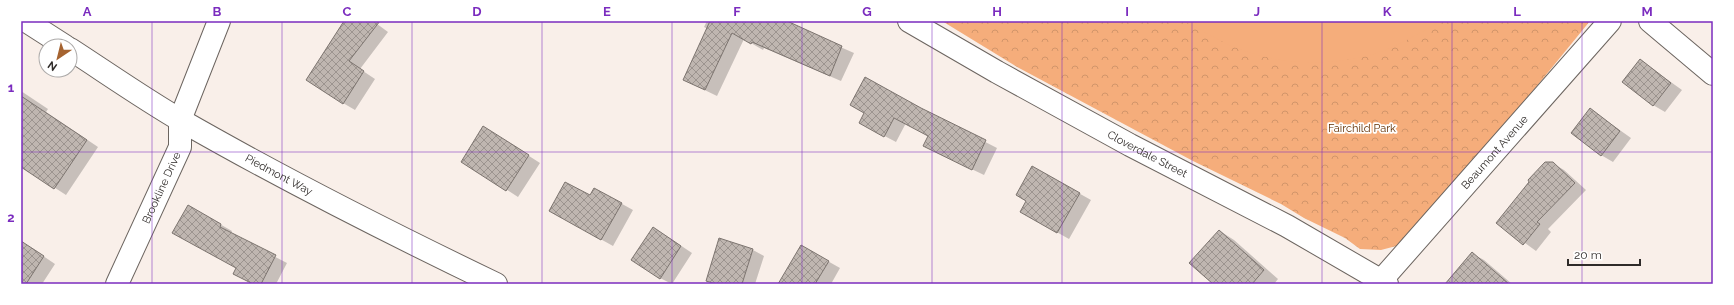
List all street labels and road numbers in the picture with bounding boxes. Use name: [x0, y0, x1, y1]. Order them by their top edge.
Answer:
street label: Beaumont Avenue: [1458, 112, 1531, 192]
street label: Cloverdale Street: [1105, 127, 1190, 180]
street label: Brookline Drive: [139, 149, 184, 226]
street label: Piedmont Way: [243, 151, 315, 198]

